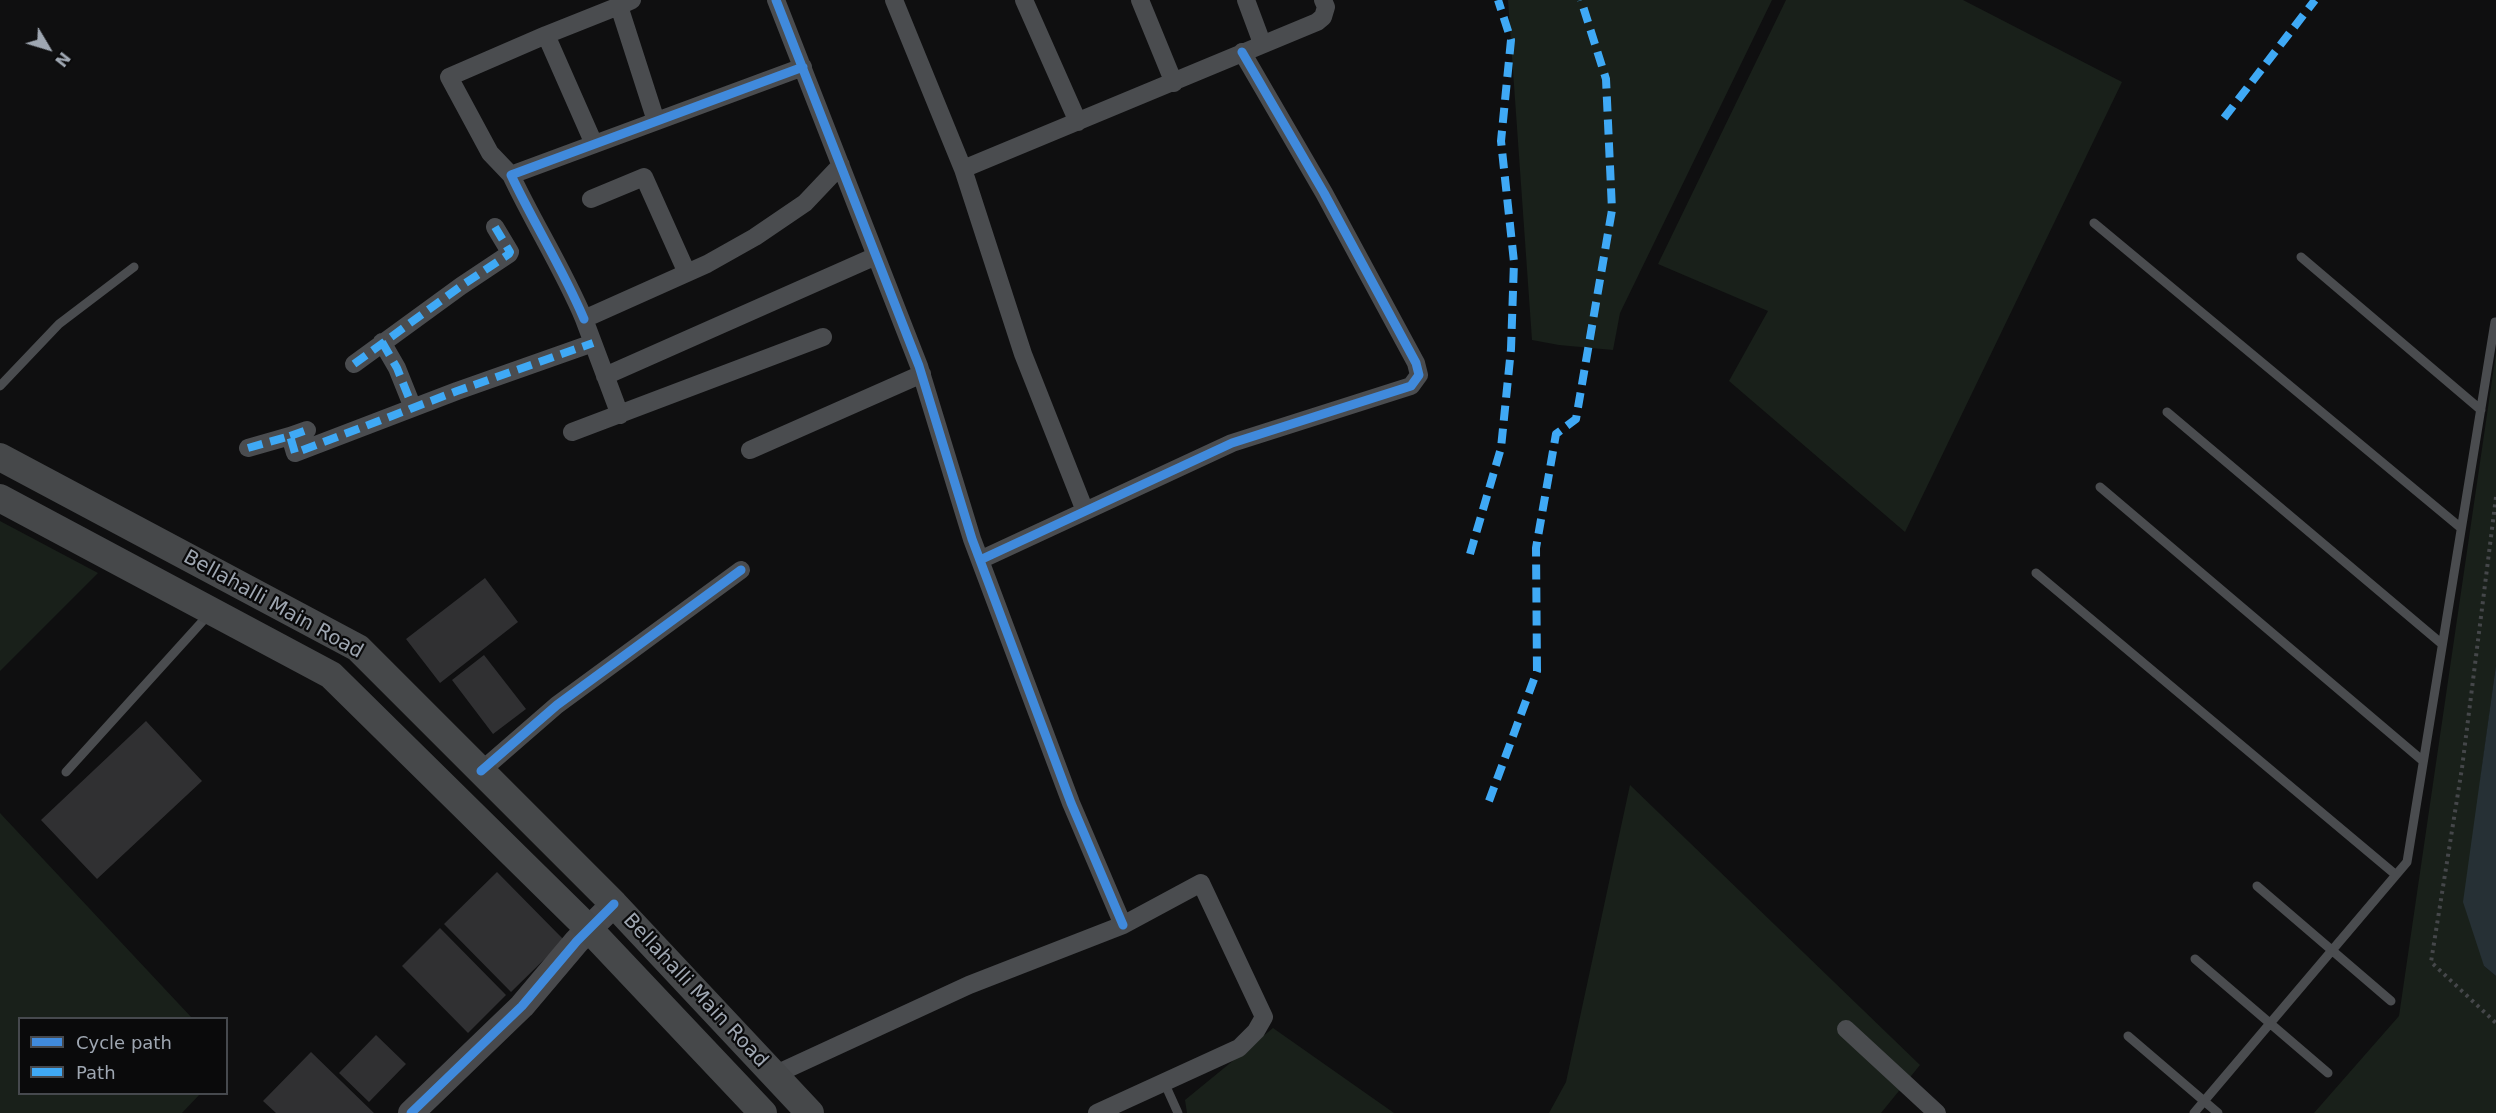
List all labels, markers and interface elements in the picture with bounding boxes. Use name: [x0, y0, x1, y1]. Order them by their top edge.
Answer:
north arrow: [18, 18, 78, 78]
text: N: [51, 48, 74, 71]
street label: Bellahalli Main Road: [179, 546, 367, 664]
street label: Bellahalli Main Road: [617, 909, 773, 1073]
legend: [18, 1017, 228, 1095]
text: Cycle path: [76, 1032, 172, 1053]
text: Path: [76, 1062, 116, 1083]

